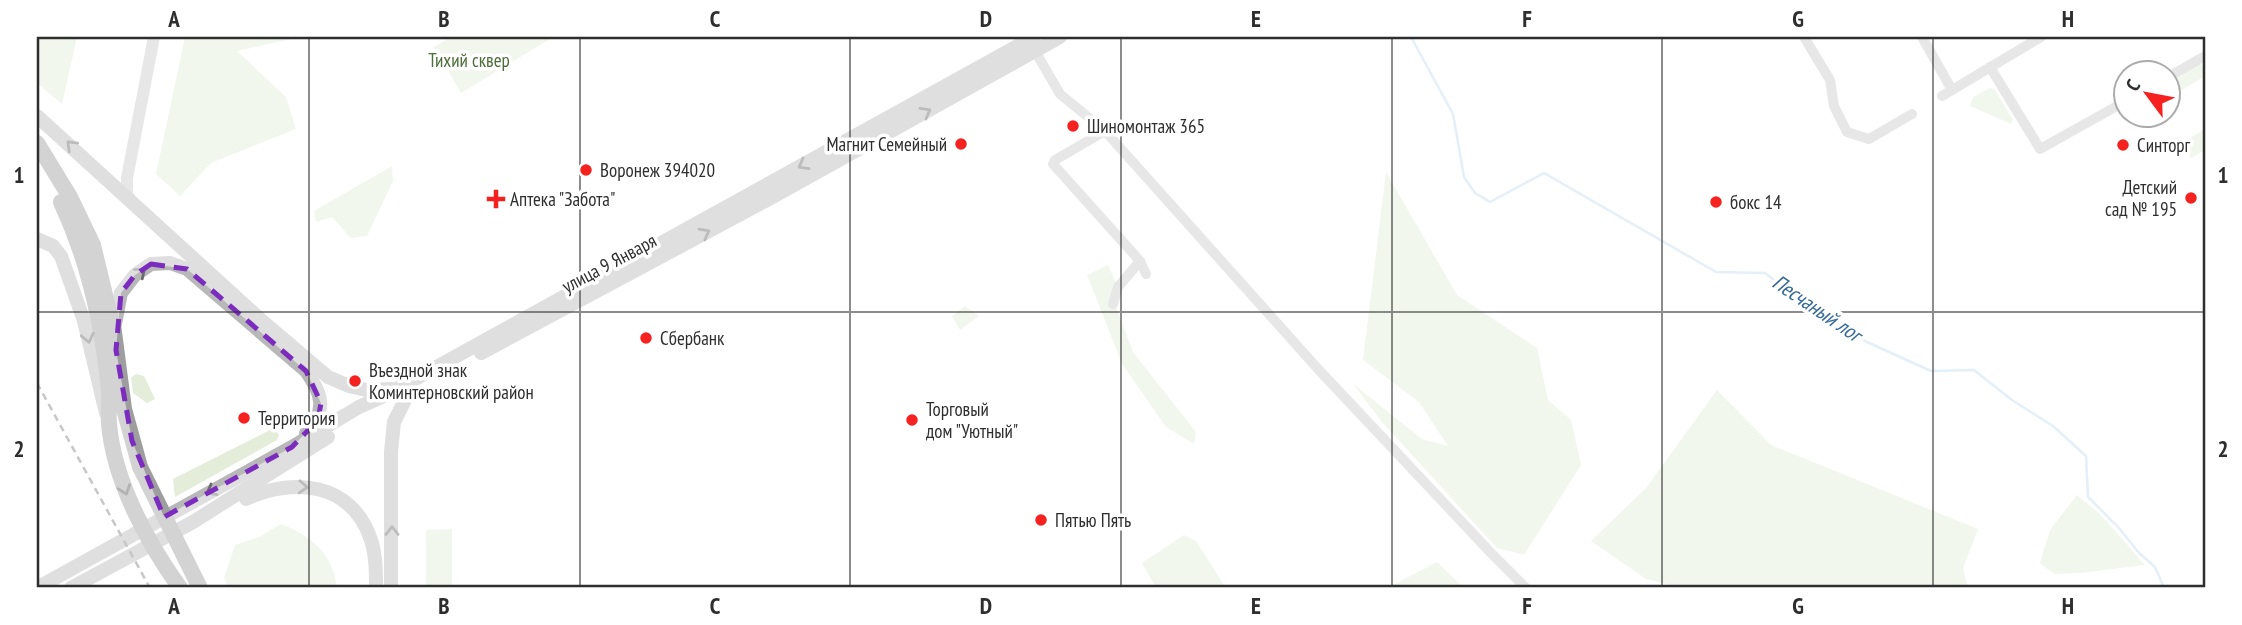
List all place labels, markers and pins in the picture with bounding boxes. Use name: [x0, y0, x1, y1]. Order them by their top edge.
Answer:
place label: Шиномонтаж 365: [1087, 114, 1205, 138]
marker: Шиномонтаж 365: [1065, 118, 1081, 134]
place label: Магнит Семейный: [827, 132, 947, 156]
place label: Синторг: [2137, 133, 2191, 157]
marker: Магнит Семейный: [953, 136, 969, 152]
marker: Синторг: [2115, 137, 2131, 153]
place label: Воронеж 394020: [600, 158, 715, 182]
marker: Воронеж 394020: [578, 162, 594, 178]
place label: Детский сад № 195: [2105, 175, 2177, 221]
place label: Аптека "Забота": [510, 187, 615, 211]
place label: бокс 14: [1730, 190, 1782, 214]
marker: Детский сад № 195: [2183, 190, 2199, 206]
marker: Аптека "Забота": [488, 191, 504, 207]
marker: бокс 14: [1708, 194, 1724, 210]
place label: Сбербанк: [660, 326, 725, 350]
marker: Сбербанк: [638, 330, 654, 346]
place label: Въездной знак Коминтерновский район: [369, 358, 534, 404]
marker: Въездной знак Коминтерновский район: [347, 373, 363, 389]
place label: Торговый дом "Уютный": [926, 397, 1018, 443]
place label: Территория: [258, 406, 335, 430]
marker: Территория: [236, 410, 252, 426]
marker: Торговый дом "Уютный": [904, 412, 920, 428]
place label: Пятью Пять: [1055, 508, 1131, 532]
marker: Пятью Пять: [1033, 512, 1049, 528]

